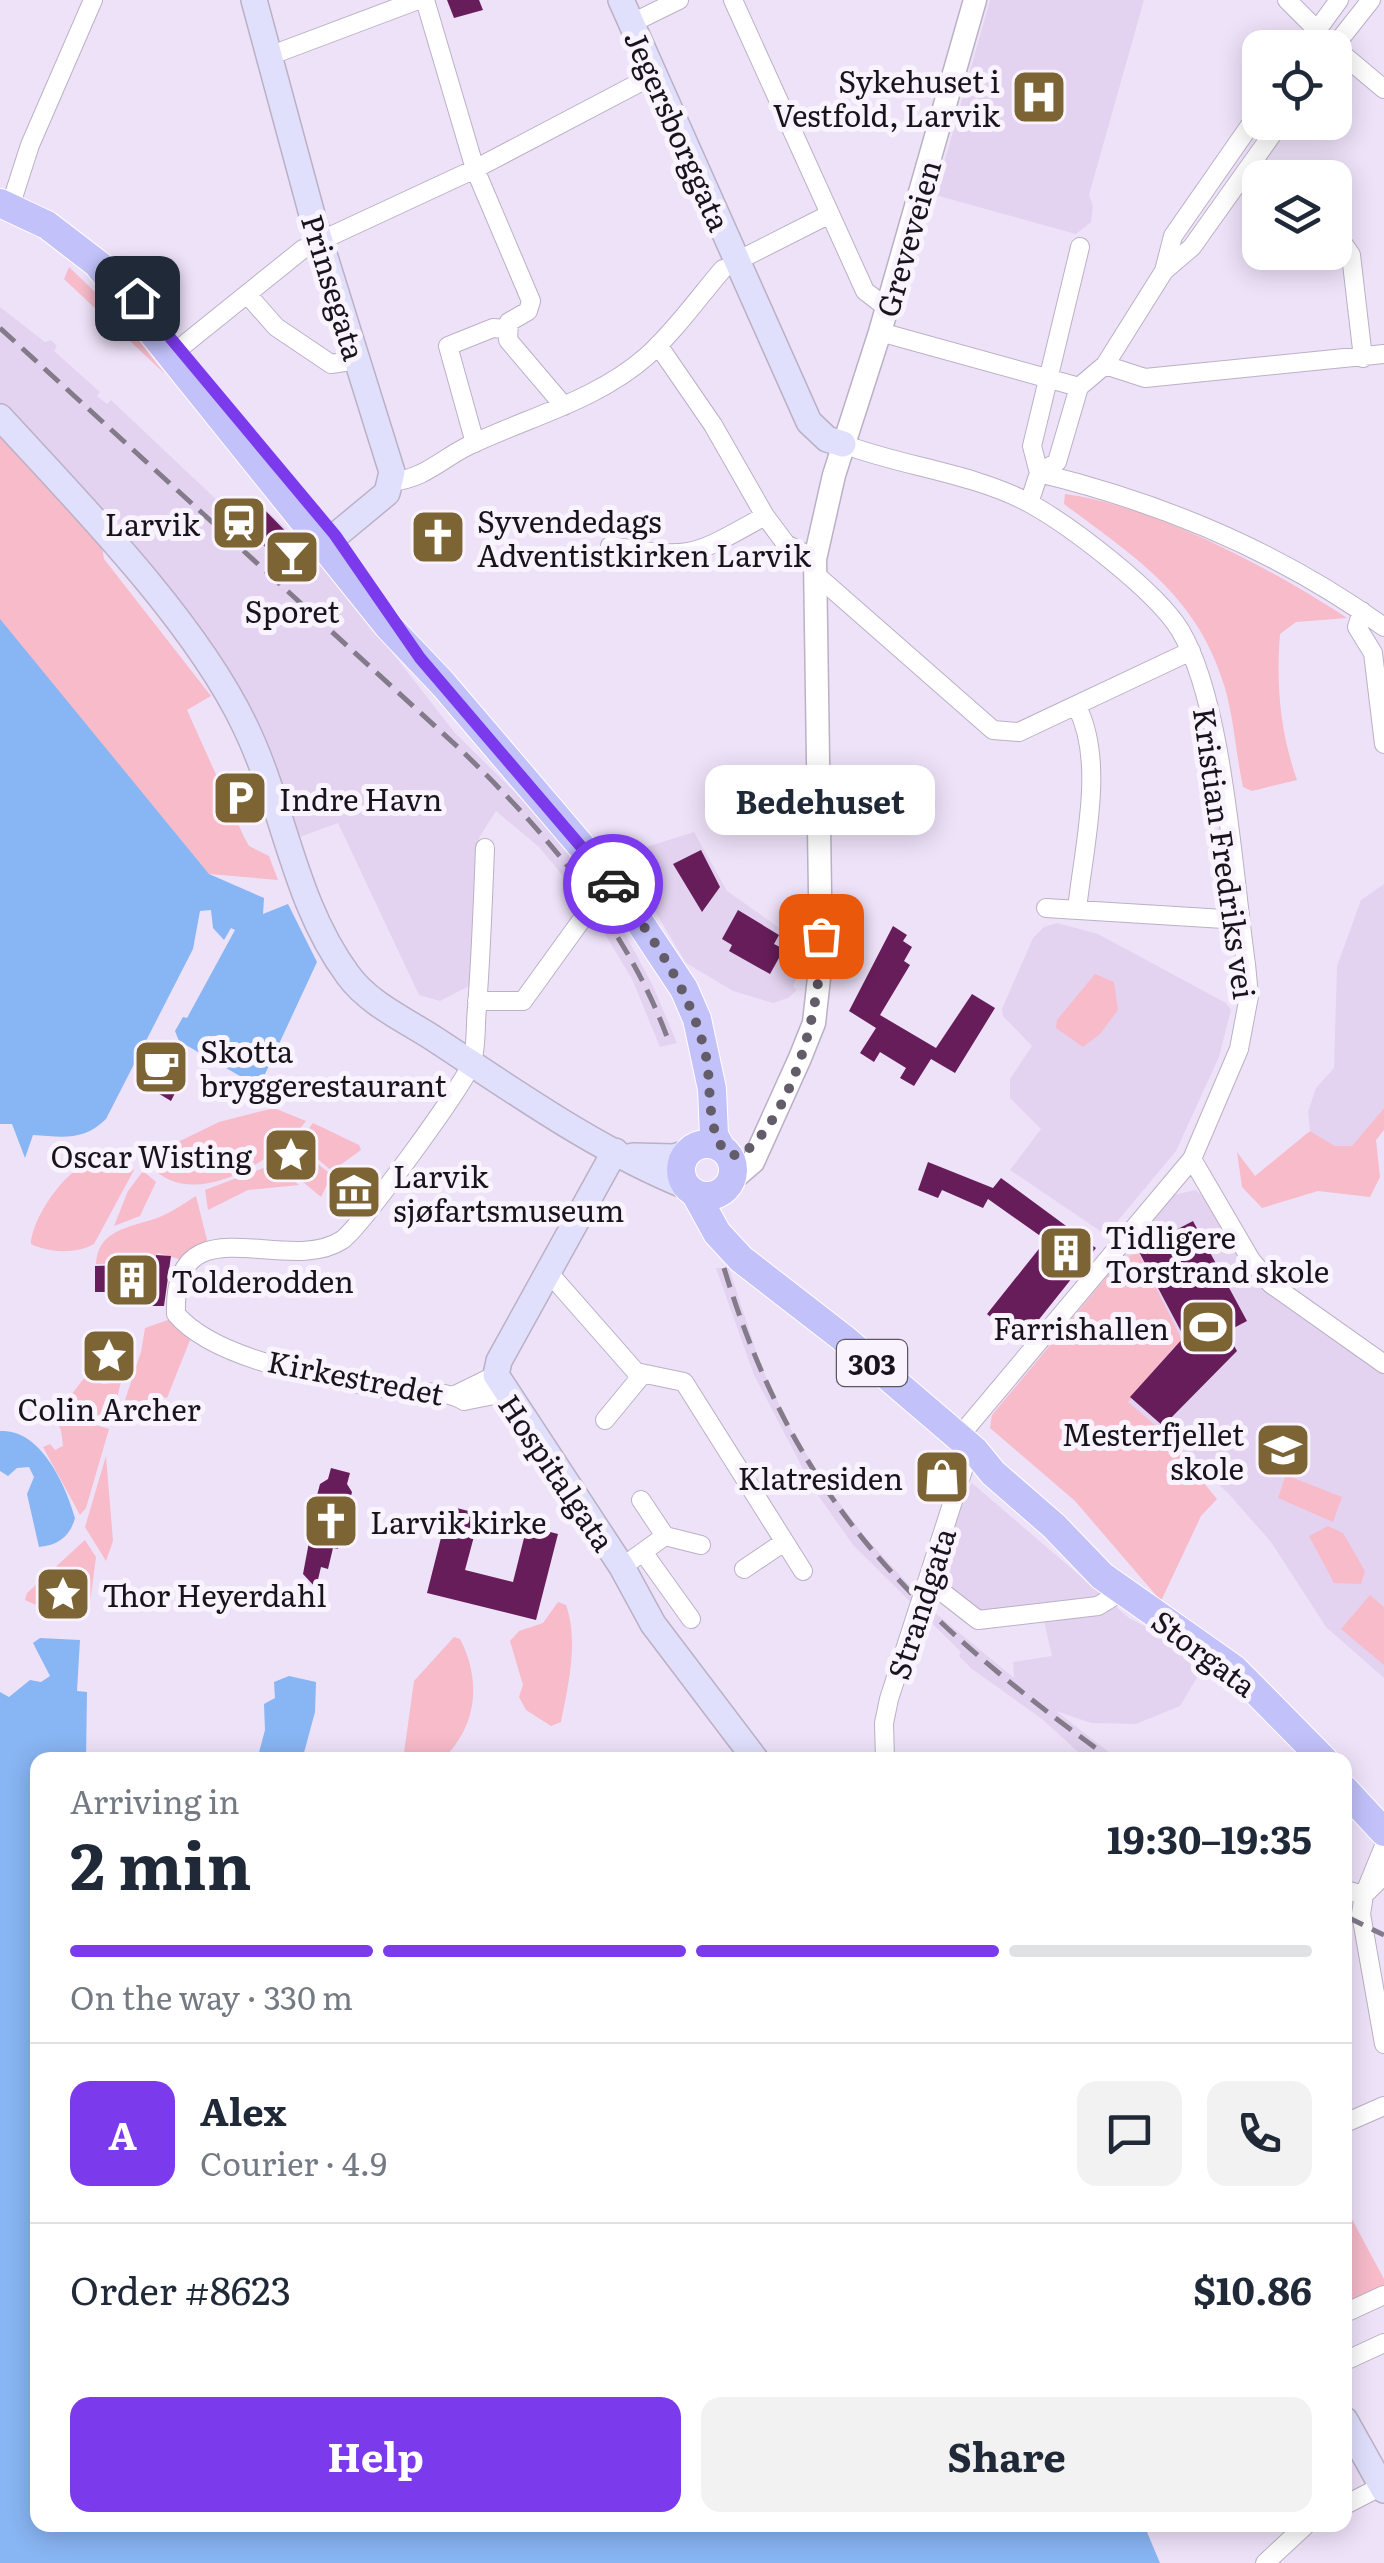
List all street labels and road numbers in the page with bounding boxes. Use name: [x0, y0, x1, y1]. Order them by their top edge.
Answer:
street label: Jegersborggata: [615, 22, 743, 238]
street label: Greveveien: [864, 154, 950, 322]
street label: Prinsegata: [292, 209, 378, 366]
street label: Kristian Fredriks vei: [1184, 704, 1268, 1002]
street label: Kirkestredet: [264, 1337, 448, 1415]
road number: 303: [837, 1340, 907, 1386]
street label: Hospitalgata: [489, 1385, 627, 1560]
street label: Strandgata: [875, 1521, 965, 1684]
street label: Storgata: [1144, 1598, 1267, 1706]

